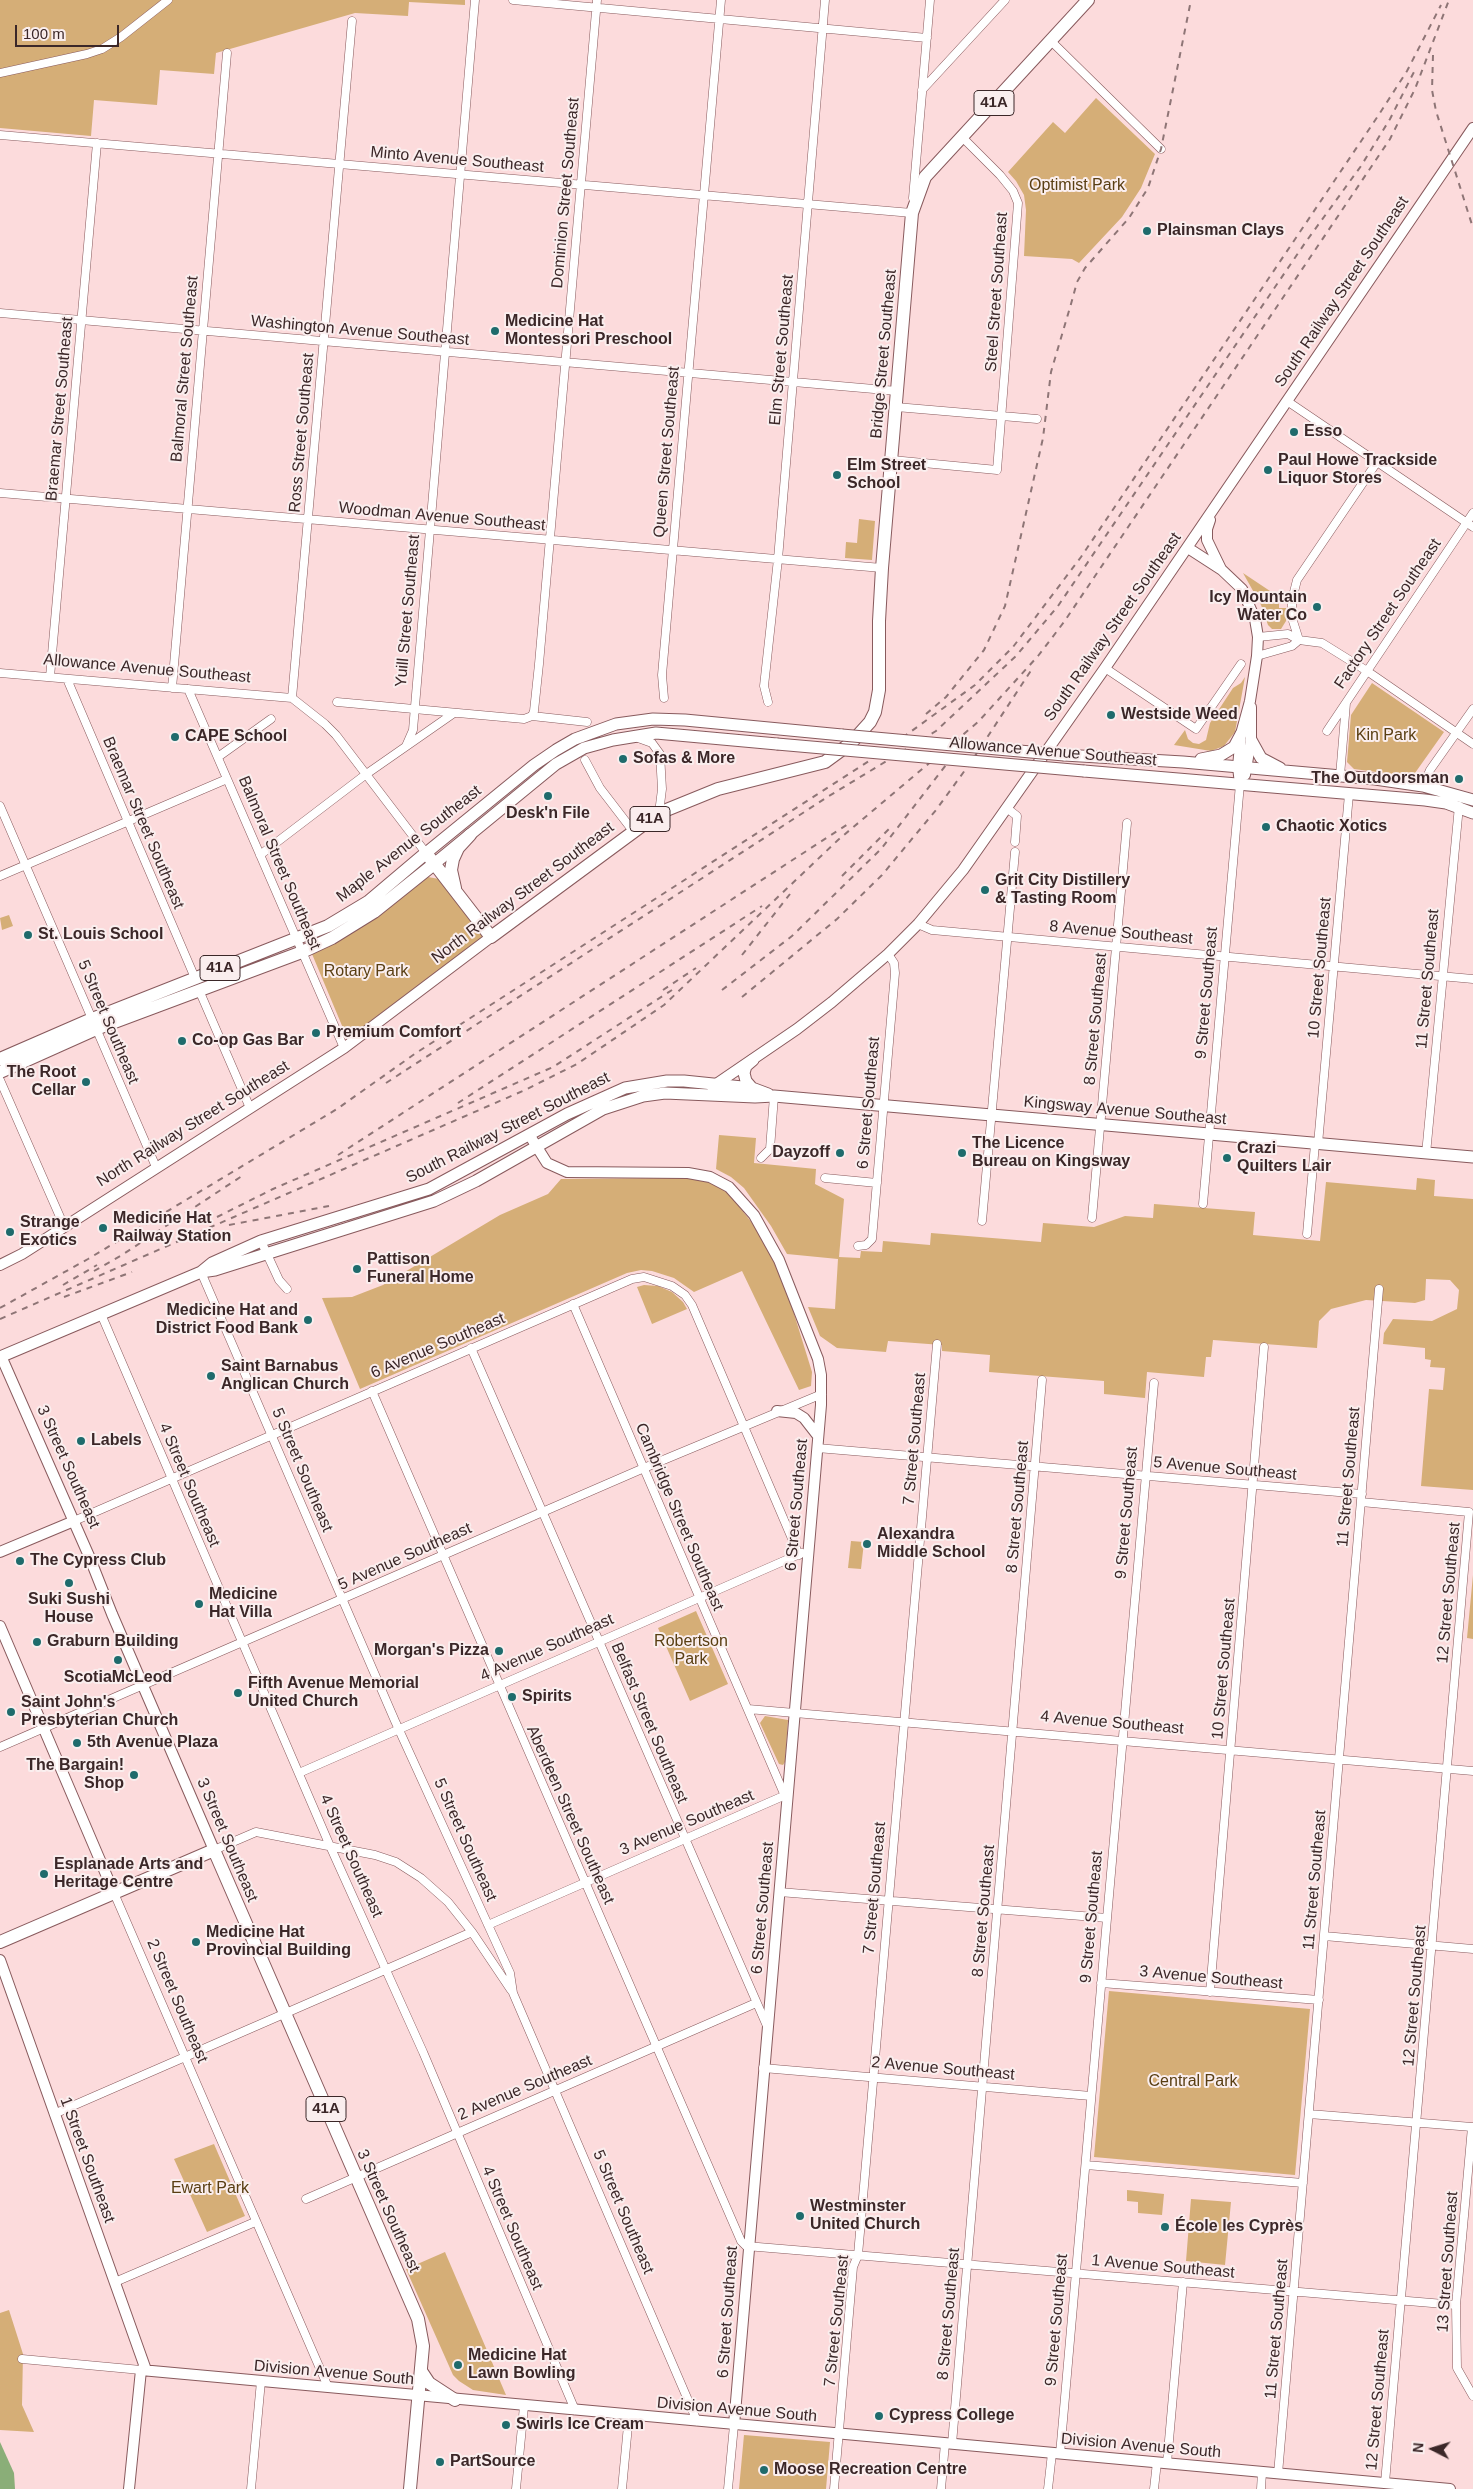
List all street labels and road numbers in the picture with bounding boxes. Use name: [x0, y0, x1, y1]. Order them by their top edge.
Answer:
road number: 41A: [974, 90, 1014, 116]
street label: Dominion Street Southeast: [548, 97, 584, 289]
street label: Minto Avenue Southeast: [369, 143, 545, 177]
street label: South Railway Street Southeast: [1271, 193, 1413, 391]
street label: Steel Street Southeast: [982, 211, 1012, 373]
street label: Bridge Street Southeast: [867, 269, 901, 439]
street label: Elm Street Southeast: [766, 274, 798, 426]
street label: Balmoral Street Southeast: [167, 275, 203, 463]
street label: Washington Avenue Southeast: [250, 312, 470, 350]
street label: Braemar Street Southeast: [42, 316, 78, 502]
street label: Ross Street Southeast: [285, 352, 319, 514]
street label: Queen Street Southeast: [650, 366, 684, 538]
street label: Woodman Avenue Southeast: [338, 498, 546, 536]
street label: South Railway Street Southeast: [1040, 529, 1186, 725]
street label: Yuill Street Southeast: [392, 534, 424, 688]
street label: Factory Street Southeast: [1331, 535, 1445, 693]
street label: Allowance Avenue Southeast: [43, 650, 251, 688]
street label: Allowance Avenue Southeast: [949, 733, 1157, 771]
street label: Braemar Street Southeast: [98, 734, 188, 912]
street label: Balmoral Street Southeast: [234, 773, 324, 953]
street label: Maple Avenue Southeast: [333, 781, 485, 907]
road number: 41A: [630, 806, 670, 832]
street label: North Railway Street Southeast: [428, 818, 618, 968]
street label: 10 Street Southeast: [1304, 897, 1336, 1039]
street label: 11 Street Southeast: [1412, 908, 1444, 1050]
street label: 8 Avenue Southeast: [1049, 917, 1193, 949]
street label: 9 Street Southeast: [1192, 926, 1222, 1060]
street label: 8 Street Southeast: [1081, 952, 1111, 1086]
road number: 41A: [200, 956, 240, 980]
street label: 5 Street Southeast: [73, 957, 143, 1087]
street label: 6 Street Southeast: [854, 1036, 884, 1170]
street label: North Railway Street Southeast: [93, 1057, 293, 1191]
street label: South Railway Street Southeast: [403, 1068, 613, 1188]
street label: Kingsway Avenue Southeast: [1023, 1093, 1227, 1129]
street label: 6 Avenue Southeast: [368, 1309, 508, 1383]
street label: 7 Street Southeast: [900, 1372, 930, 1506]
street label: 3 Street Southeast: [32, 1403, 104, 1531]
street label: 5 Street Southeast: [267, 1405, 337, 1535]
street label: 11 Street Southeast: [1333, 1406, 1365, 1548]
street label: 4 Street Southeast: [154, 1420, 224, 1550]
street label: Cambridge Street Southeast: [631, 1420, 727, 1614]
street label: 6 Street Southeast: [782, 1438, 812, 1572]
street label: 8 Street Southeast: [1003, 1440, 1033, 1574]
street label: 9 Street Southeast: [1112, 1446, 1142, 1580]
street label: 5 Avenue Southeast: [1153, 1453, 1297, 1485]
street label: 5 Avenue Southeast: [335, 1519, 475, 1595]
street label: 12 Street Southeast: [1433, 1522, 1465, 1664]
street label: 10 Street Southeast: [1208, 1598, 1240, 1740]
street label: 4 Avenue Southeast: [477, 1610, 617, 1686]
street label: Belfast Street Southeast: [606, 1640, 692, 1806]
street label: 4 Avenue Southeast: [1040, 1707, 1184, 1739]
street label: Aberdeen Street Southeast: [522, 1723, 618, 1907]
street label: 3 Street Southeast: [192, 1775, 262, 1905]
street label: 5 Street Southeast: [429, 1776, 501, 1904]
street label: 3 Avenue Southeast: [617, 1786, 757, 1860]
street label: 4 Street Southeast: [315, 1792, 387, 1920]
street label: 11 Street Southeast: [1299, 1809, 1331, 1951]
street label: 7 Street Southeast: [860, 1821, 890, 1955]
street label: 6 Street Southeast: [748, 1841, 778, 1975]
street label: 8 Street Southeast: [969, 1844, 999, 1978]
street label: 9 Street Southeast: [1077, 1850, 1107, 1984]
street label: 12 Street Southeast: [1399, 1925, 1431, 2067]
street label: 2 Street Southeast: [142, 1936, 212, 2066]
street label: 3 Avenue Southeast: [1139, 1962, 1283, 1994]
street label: 2 Avenue Southeast: [455, 2051, 595, 2125]
street label: 2 Avenue Southeast: [871, 2053, 1015, 2085]
street label: 1 Street Southeast: [55, 2094, 119, 2226]
road number: 41A: [306, 2096, 346, 2122]
street label: 3 Street Southeast: [352, 2147, 424, 2275]
street label: 5 Street Southeast: [588, 2147, 658, 2277]
street label: 4 Street Southeast: [477, 2163, 547, 2293]
street label: 13 Street Southeast: [1433, 2191, 1463, 2333]
street label: 6 Street Southeast: [714, 2245, 742, 2379]
street label: 8 Street Southeast: [934, 2247, 964, 2381]
street label: 1 Avenue Southeast: [1091, 2251, 1235, 2283]
street label: 9 Street Southeast: [1042, 2253, 1072, 2387]
street label: 7 Street Southeast: [821, 2254, 853, 2388]
street label: 11 Street Southeast: [1261, 2258, 1293, 2400]
street label: 12 Street Southeast: [1362, 2329, 1394, 2471]
street label: Division Avenue South: [253, 2356, 415, 2390]
street label: Division Avenue South: [656, 2393, 818, 2427]
street label: Division Avenue South: [1060, 2429, 1222, 2463]

